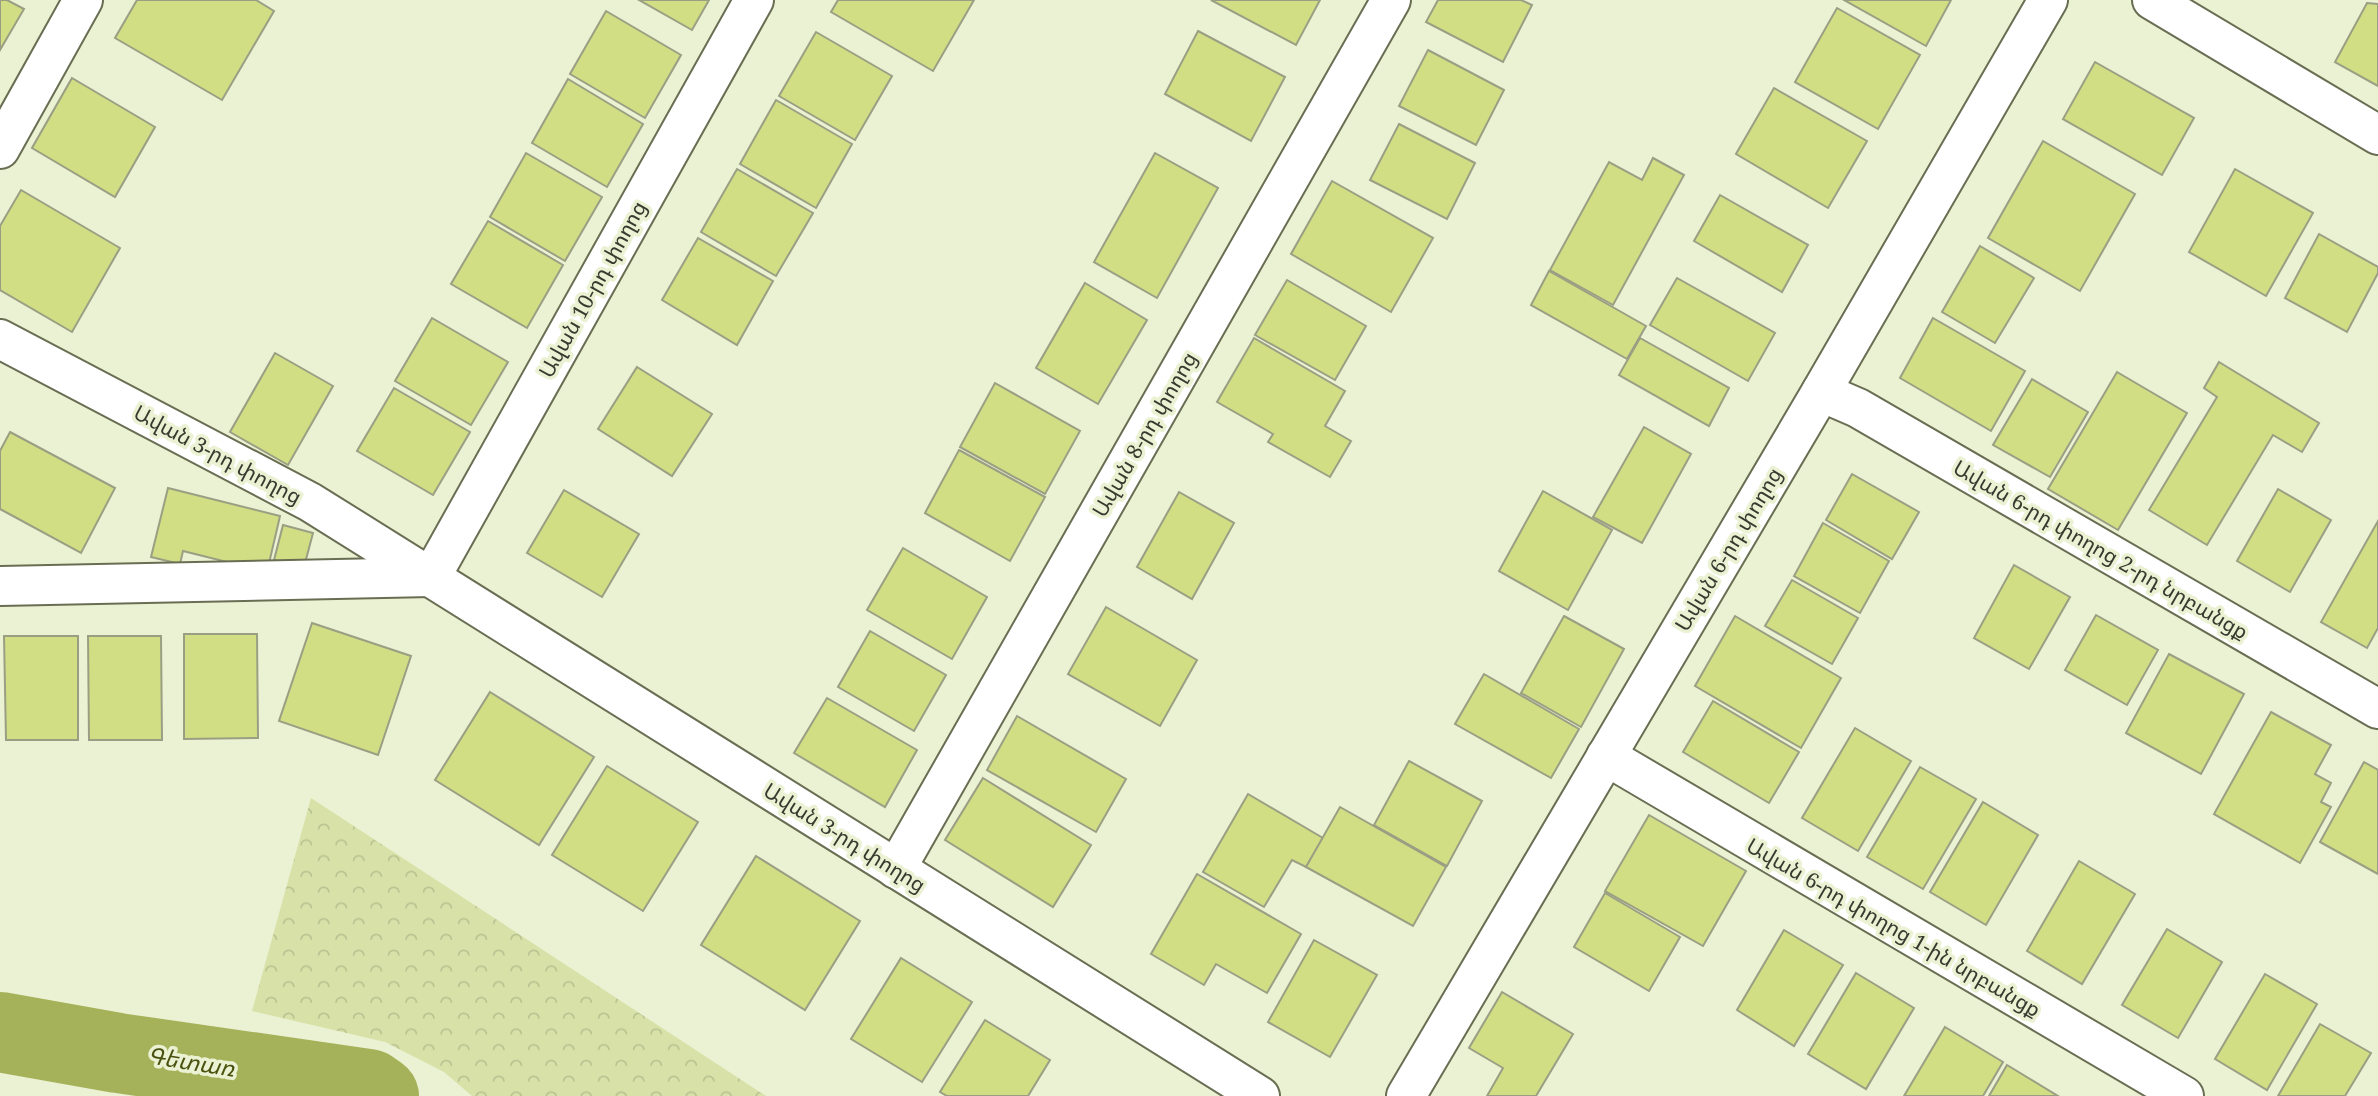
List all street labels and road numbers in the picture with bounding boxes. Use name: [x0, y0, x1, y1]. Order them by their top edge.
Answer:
street label: Ավան 10-րդ փողոց: [532, 196, 652, 382]
street label: Ավան 8-րդ փողոց: [1085, 346, 1203, 522]
street label: Ավան 3-րդ փողոց: [129, 398, 307, 510]
street label: Ավան 6-րդ փողոց 2-րդ նրբանցք: [1948, 453, 2254, 645]
street label: Ավան 6-րդ փողոց: [1668, 462, 1788, 636]
street label: Ավան 3-րդ փողոց: [759, 776, 931, 898]
street label: Ավան 6-րդ փողոց 1-ին նրբանցք: [1742, 831, 2046, 1023]

